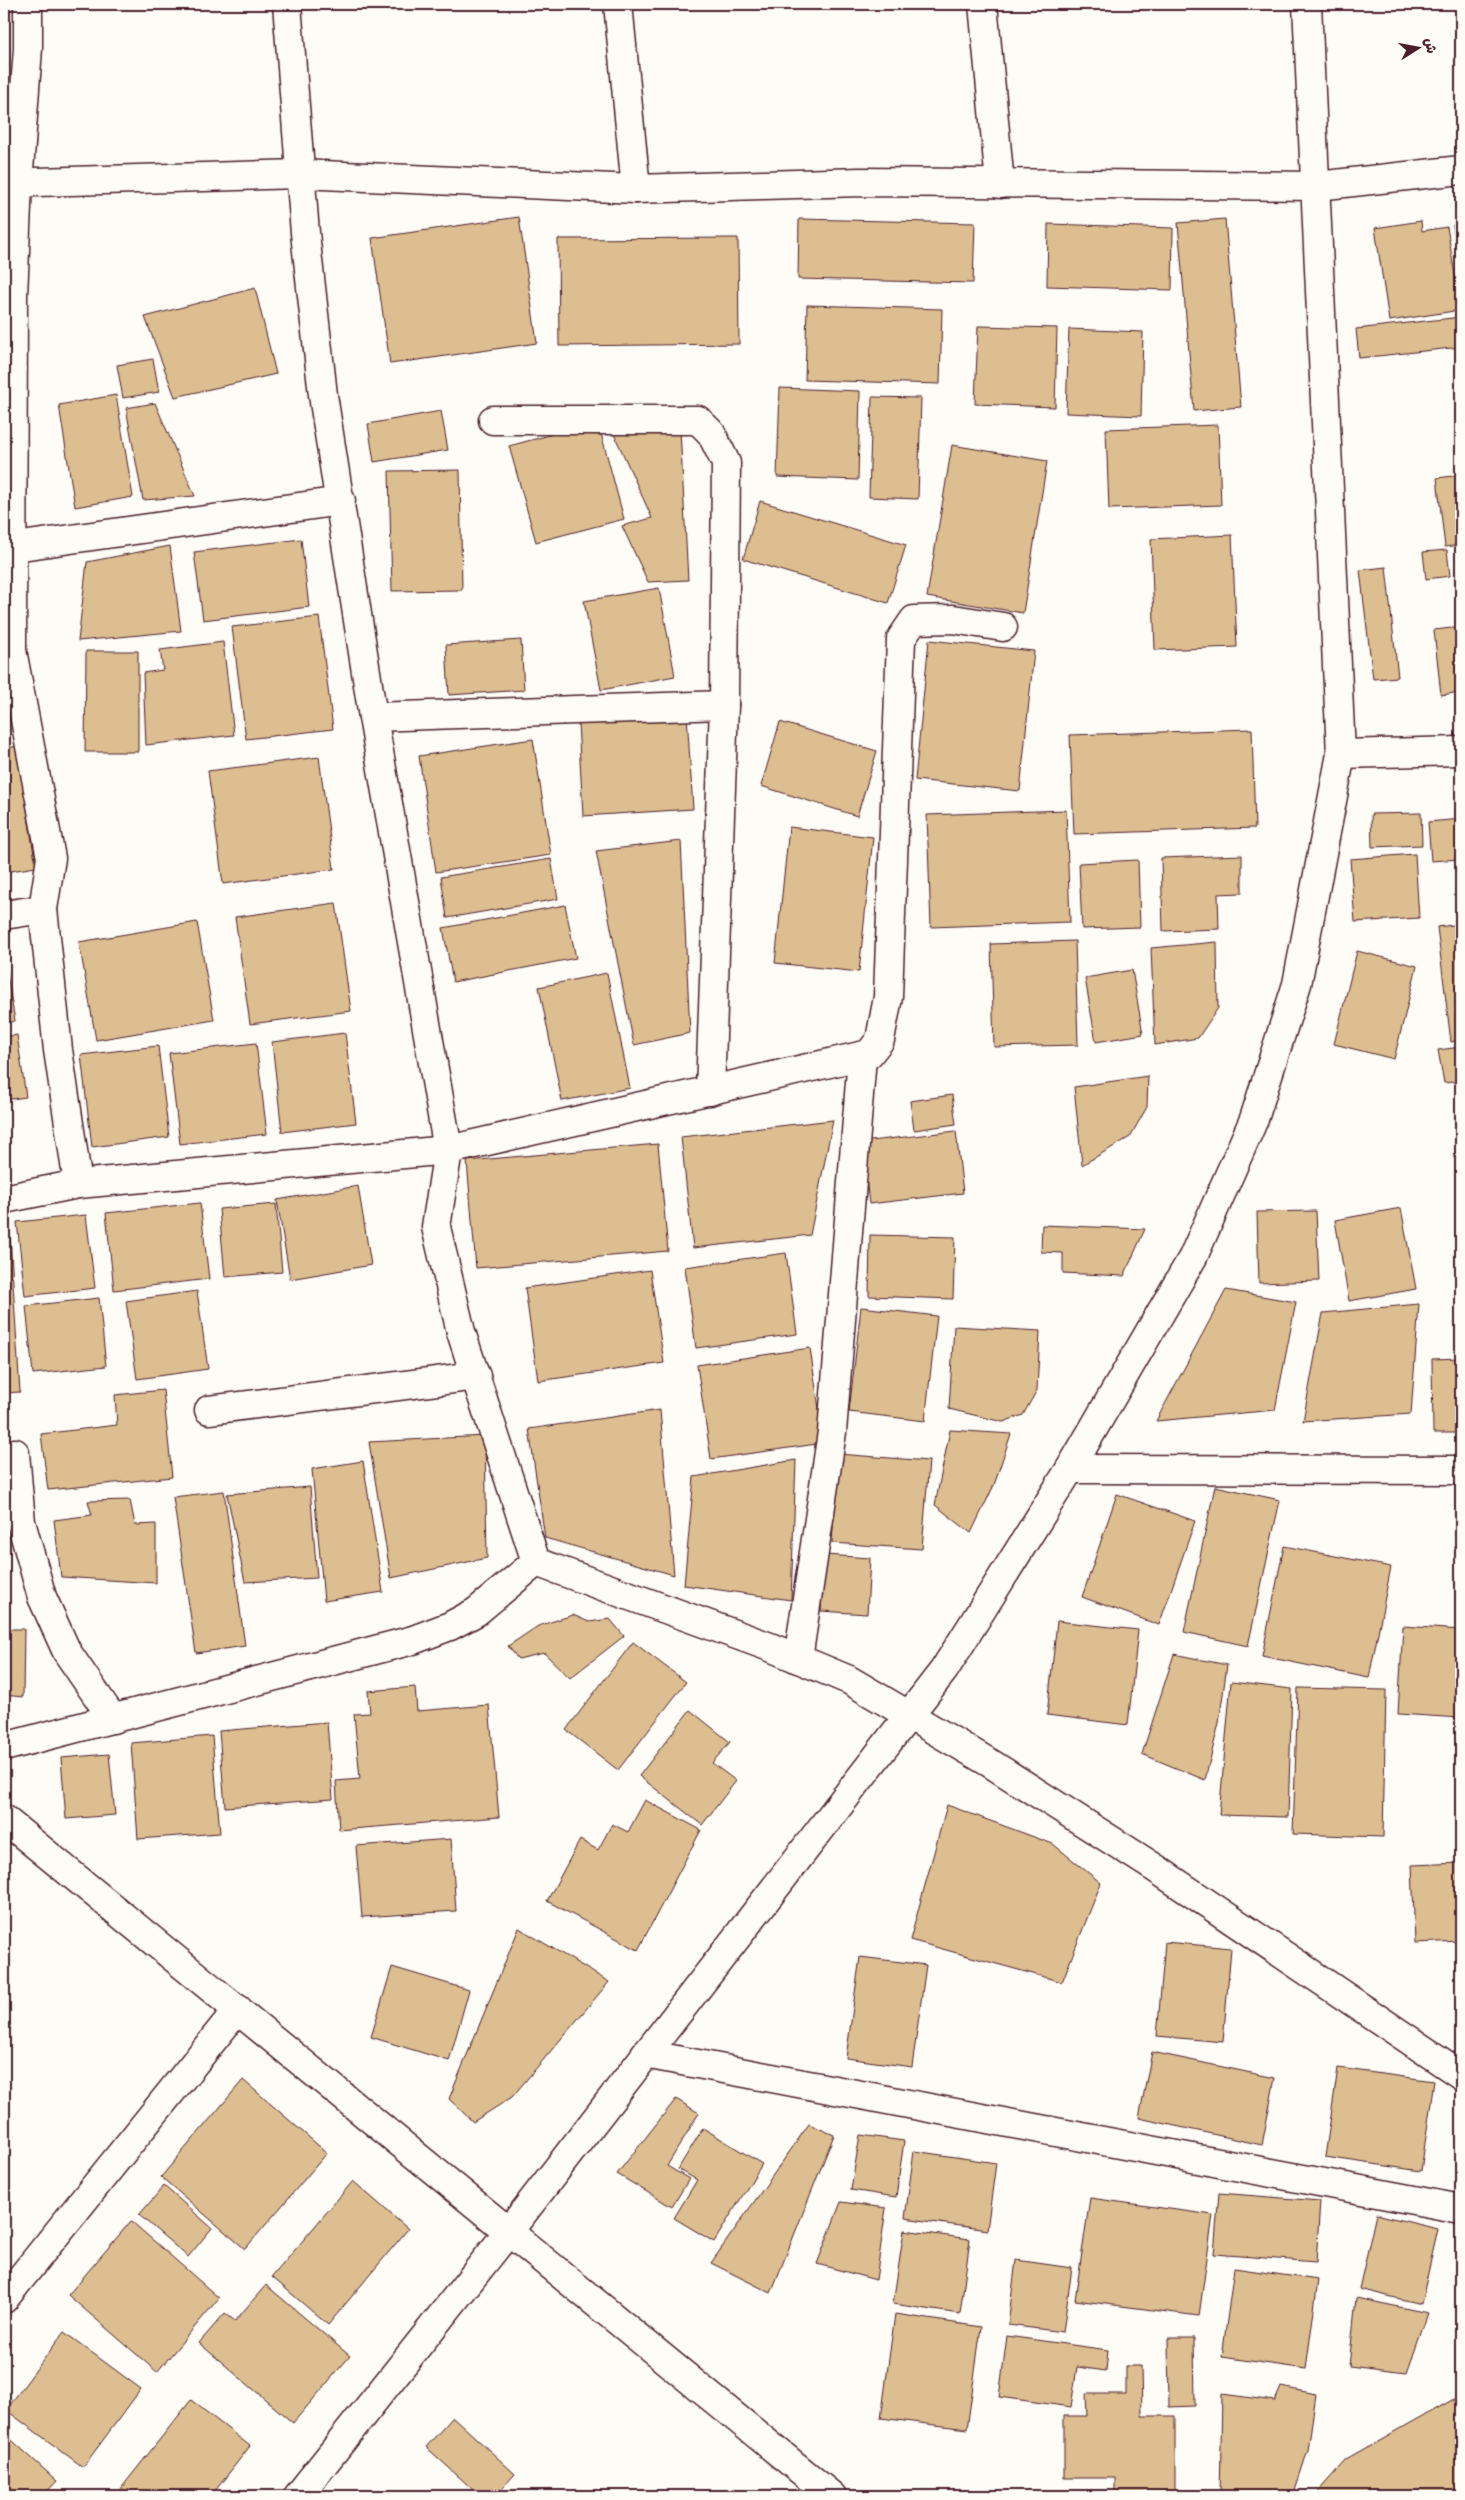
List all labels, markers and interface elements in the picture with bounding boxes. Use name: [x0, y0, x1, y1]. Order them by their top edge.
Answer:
north arrow: [1392, 22, 1442, 72]
text: ش: [1420, 36, 1442, 55]

